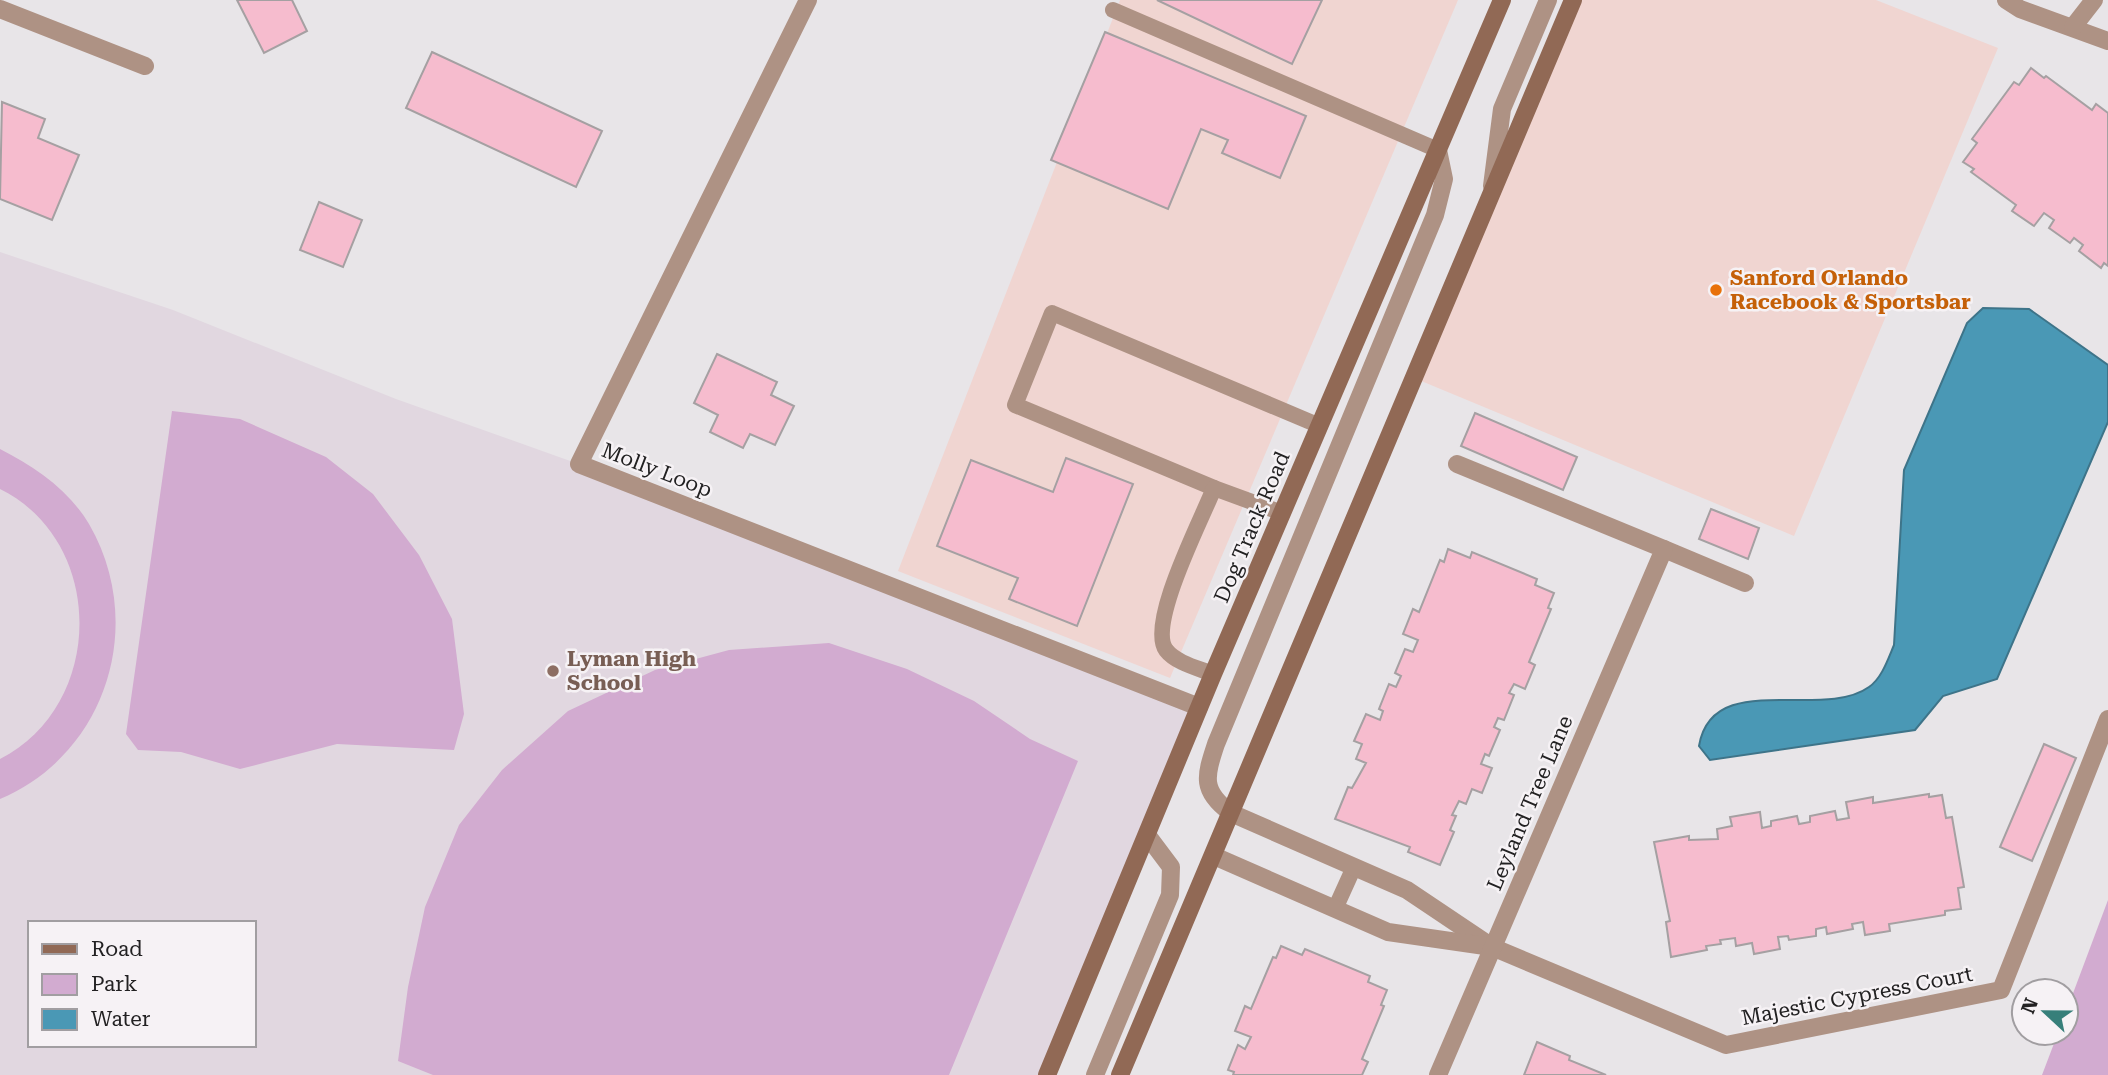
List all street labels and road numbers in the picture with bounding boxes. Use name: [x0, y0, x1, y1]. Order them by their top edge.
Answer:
street label: Molly Loop: [599, 438, 715, 502]
street label: Dog Track Road: [1209, 447, 1295, 606]
street label: Leyland Tree Lane: [1482, 712, 1578, 894]
street label: Majestic Cypress Court: [1739, 962, 1975, 1030]

